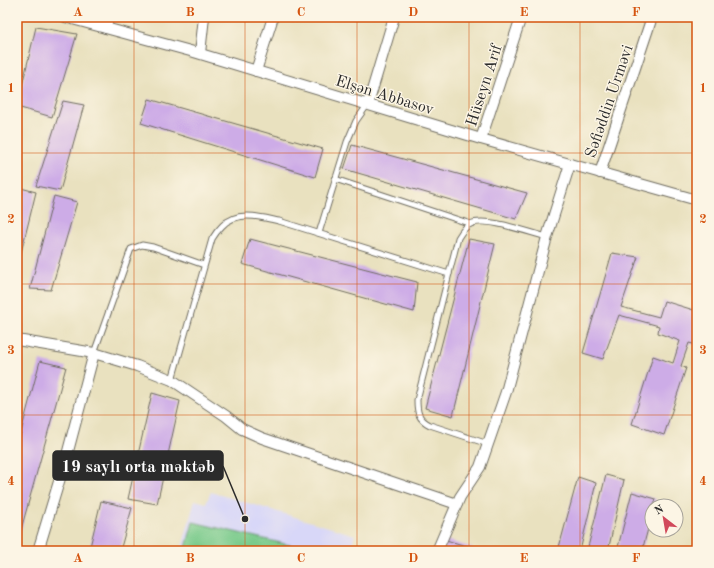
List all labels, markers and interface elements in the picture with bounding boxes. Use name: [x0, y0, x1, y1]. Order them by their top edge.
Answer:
text: A: [73, 6, 83, 19]
text: B: [185, 6, 195, 19]
text: C: [297, 6, 305, 19]
text: D: [408, 6, 418, 19]
text: E: [520, 6, 529, 19]
text: F: [632, 6, 641, 19]
street label: Hüseyn Arif: [464, 42, 506, 129]
street label: Səfiəddin Urməvi: [583, 43, 637, 160]
street label: Elşən Abbasov: [333, 73, 436, 119]
text: 1: [7, 82, 15, 95]
text: 1: [699, 82, 707, 95]
text: 2: [7, 213, 15, 226]
text: 2: [699, 213, 707, 226]
text: 3: [7, 344, 15, 357]
text: 3: [699, 344, 707, 357]
callout: 19 saylı orta məktəb: [53, 451, 223, 480]
text: 19 saylı orta məktəb: [61, 459, 215, 476]
text: 4: [7, 475, 15, 488]
text: 4: [699, 475, 707, 488]
north arrow: [644, 498, 684, 538]
text: N: [653, 504, 667, 518]
text: A: [73, 552, 83, 565]
text: B: [185, 552, 195, 565]
text: C: [297, 552, 305, 565]
text: D: [408, 552, 418, 565]
text: E: [520, 552, 529, 565]
text: F: [632, 552, 641, 565]

